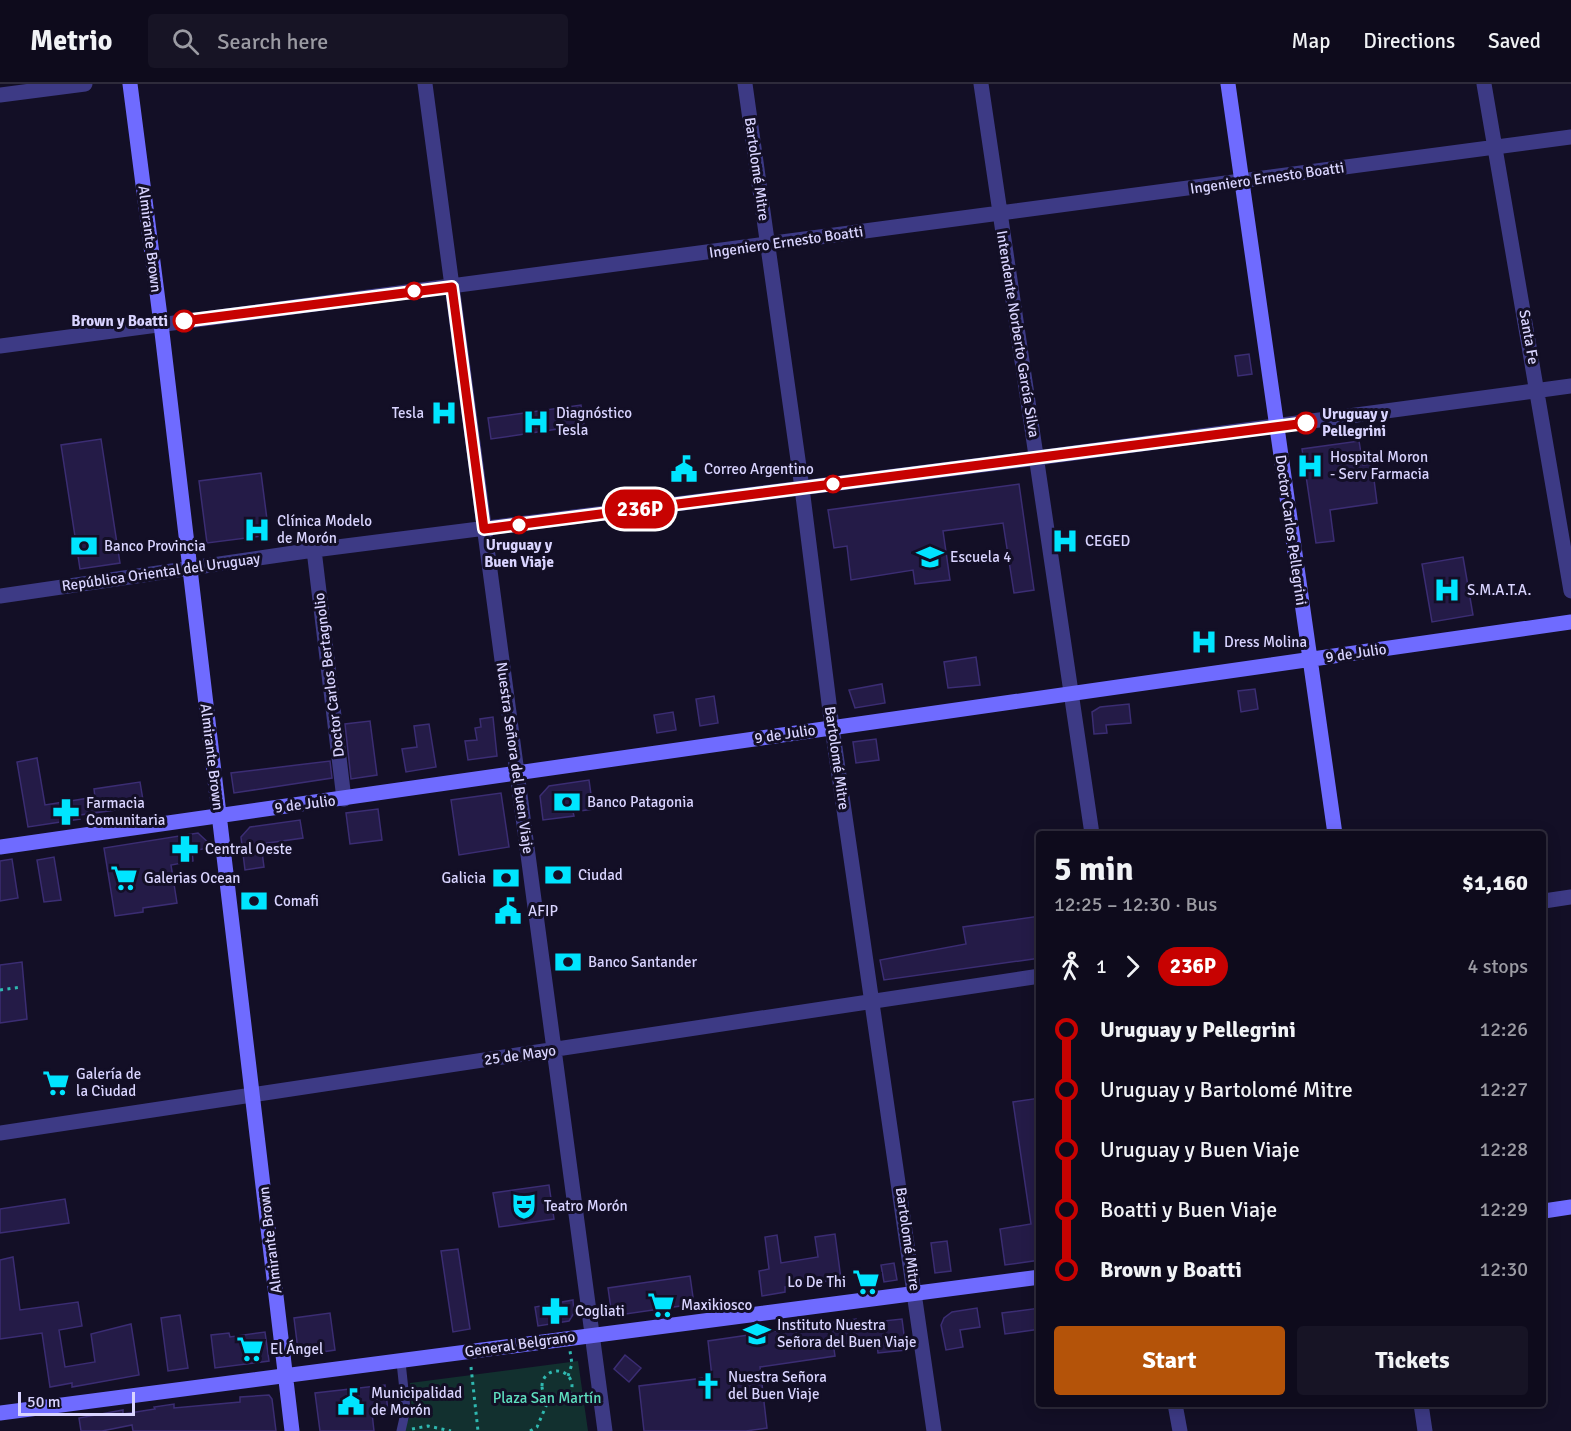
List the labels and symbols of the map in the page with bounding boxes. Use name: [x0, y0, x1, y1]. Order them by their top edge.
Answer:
street label: Bartolomé Mitre: [741, 116, 773, 222]
street label: Ingeniero Ernesto Boatti: [1189, 158, 1345, 198]
street label: Almirante Brown: [135, 185, 165, 293]
street label: Ingeniero Ernesto Boatti: [708, 222, 864, 262]
street label: Intendente Norberto García Silva: [993, 229, 1043, 439]
unlabelled marker: [405, 282, 423, 300]
street label: Santa Fe: [1515, 308, 1543, 366]
marker: Brown y Boatti: [173, 310, 195, 332]
place label: Brown y Boatti: [71, 312, 168, 330]
hospital icon: Tesla: [429, 398, 459, 428]
place label: Tesla: [392, 404, 424, 422]
place label: Diagnóstico Tesla: [556, 404, 632, 439]
place label: Uruguay y Pellegrini: [1322, 405, 1389, 440]
hospital icon: Diagnóstico Tesla: [521, 407, 551, 437]
marker: Uruguay y Pellegrini: [1295, 412, 1317, 434]
place label: Hospital Moron - Serv Farmacia: [1330, 448, 1429, 483]
hospital icon: Hospital Moron - Serv Farmacia: [1295, 451, 1325, 481]
public building icon: Correo Argentino: [669, 454, 699, 484]
street label: Doctor Carlos Pellegrini: [1272, 454, 1310, 606]
place label: Correo Argentino: [704, 460, 814, 478]
unlabelled marker: [824, 475, 842, 493]
line badge: 236P: [598, 490, 682, 528]
place label: Clínica Modelo de Morón: [277, 512, 372, 547]
hospital icon: Clínica Modelo de Morón: [242, 515, 272, 545]
marker: Uruguay y Buen Viaje: [510, 516, 528, 534]
hospital icon: CEGED: [1050, 526, 1080, 556]
bank icon: Banco Provincia: [69, 531, 99, 561]
place label: CEGED: [1085, 532, 1130, 550]
place label: Uruguay y Buen Viaje: [484, 536, 554, 571]
place label: Banco Provincia: [104, 537, 206, 555]
school or university icon: Escuela 4: [915, 542, 945, 572]
place label: Escuela 4: [950, 548, 1011, 566]
street label: República Oriental del Uruguay: [61, 549, 261, 595]
hospital icon: S.M.A.T.A.: [1432, 575, 1462, 605]
place label: S.M.A.T.A.: [1467, 581, 1532, 599]
street label: Doctor Carlos Bertagnolio: [310, 592, 348, 758]
hospital icon: Dress Molina: [1189, 627, 1219, 657]
place label: Dress Molina: [1224, 633, 1307, 651]
street label: 9 de Julio: [1324, 640, 1388, 666]
street label: Nuestra Señora del Buen Viaje: [493, 661, 537, 855]
street label: Almirante Brown: [197, 703, 227, 811]
street label: Bartolomé Mitre: [821, 705, 853, 811]
street label: 9 de Julio: [753, 721, 817, 747]
bank icon: Banco Patagonia: [552, 787, 582, 817]
street label: 9 de Julio: [273, 791, 337, 817]
place label: Banco Patagonia: [587, 793, 694, 811]
place label: Farmacia Comunitaria: [86, 794, 165, 829]
pharmacy icon: Farmacia Comunitaria: [51, 797, 81, 827]
pharmacy icon: Central Oeste: [170, 834, 200, 864]
place label: Central Oeste: [205, 840, 292, 858]
bank icon: Ciudad: [543, 860, 573, 890]
supermarket icon: Galerias Ocean: [109, 863, 139, 893]
bank icon: Galicia: [491, 863, 521, 893]
place label: Ciudad: [578, 866, 623, 884]
place label: Galerias Ocean: [144, 869, 240, 887]
place label: Galicia: [441, 869, 486, 887]
bank icon: Comafi: [239, 886, 269, 916]
place label: Comafi: [274, 892, 319, 910]
public building icon: AFIP: [493, 896, 523, 926]
place label: AFIP: [528, 902, 558, 920]
bank icon: Banco Santander: [553, 947, 583, 977]
place label: Banco Santander: [588, 953, 698, 971]
street label: 25 de Mayo: [483, 1041, 557, 1069]
place label: Galería de la Ciudad: [76, 1065, 141, 1100]
supermarket icon: Galería de la Ciudad: [41, 1068, 71, 1098]
street label: Almirante Brown: [255, 1186, 285, 1294]
street label: Bartolomé Mitre: [892, 1186, 924, 1292]
theatre icon: Teatro Morón: [509, 1191, 539, 1221]
place label: Teatro Morón: [544, 1197, 628, 1215]
supermarket icon: Lo De Thi: [851, 1267, 881, 1297]
place label: Lo De Thi: [787, 1273, 846, 1291]
supermarket icon: Maxikiosco: [646, 1290, 676, 1320]
pharmacy icon: Cogliati: [540, 1296, 570, 1326]
place label: Maxikiosco: [681, 1296, 753, 1314]
place label: Cogliati: [575, 1302, 625, 1320]
place label: Instituto Nuestra Señora del Buen Viaje: [777, 1316, 917, 1351]
school or university icon: Instituto Nuestra Señora del Buen Viaje: [742, 1319, 772, 1349]
street label: General Belgrano: [464, 1327, 577, 1361]
supermarket icon: El Ángel: [235, 1334, 265, 1364]
place label: El Ángel: [270, 1339, 323, 1358]
place label: Nuestra Señora del Buen Viaje: [728, 1368, 827, 1403]
church icon: Nuestra Señora del Buen Viaje: [693, 1371, 723, 1401]
place label: Municipalidad de Morón: [371, 1384, 462, 1419]
public building icon: Municipalidad de Morón: [336, 1387, 366, 1417]
scale bar: [18, 1389, 135, 1416]
park label: Plaza San Martín: [493, 1389, 601, 1407]

